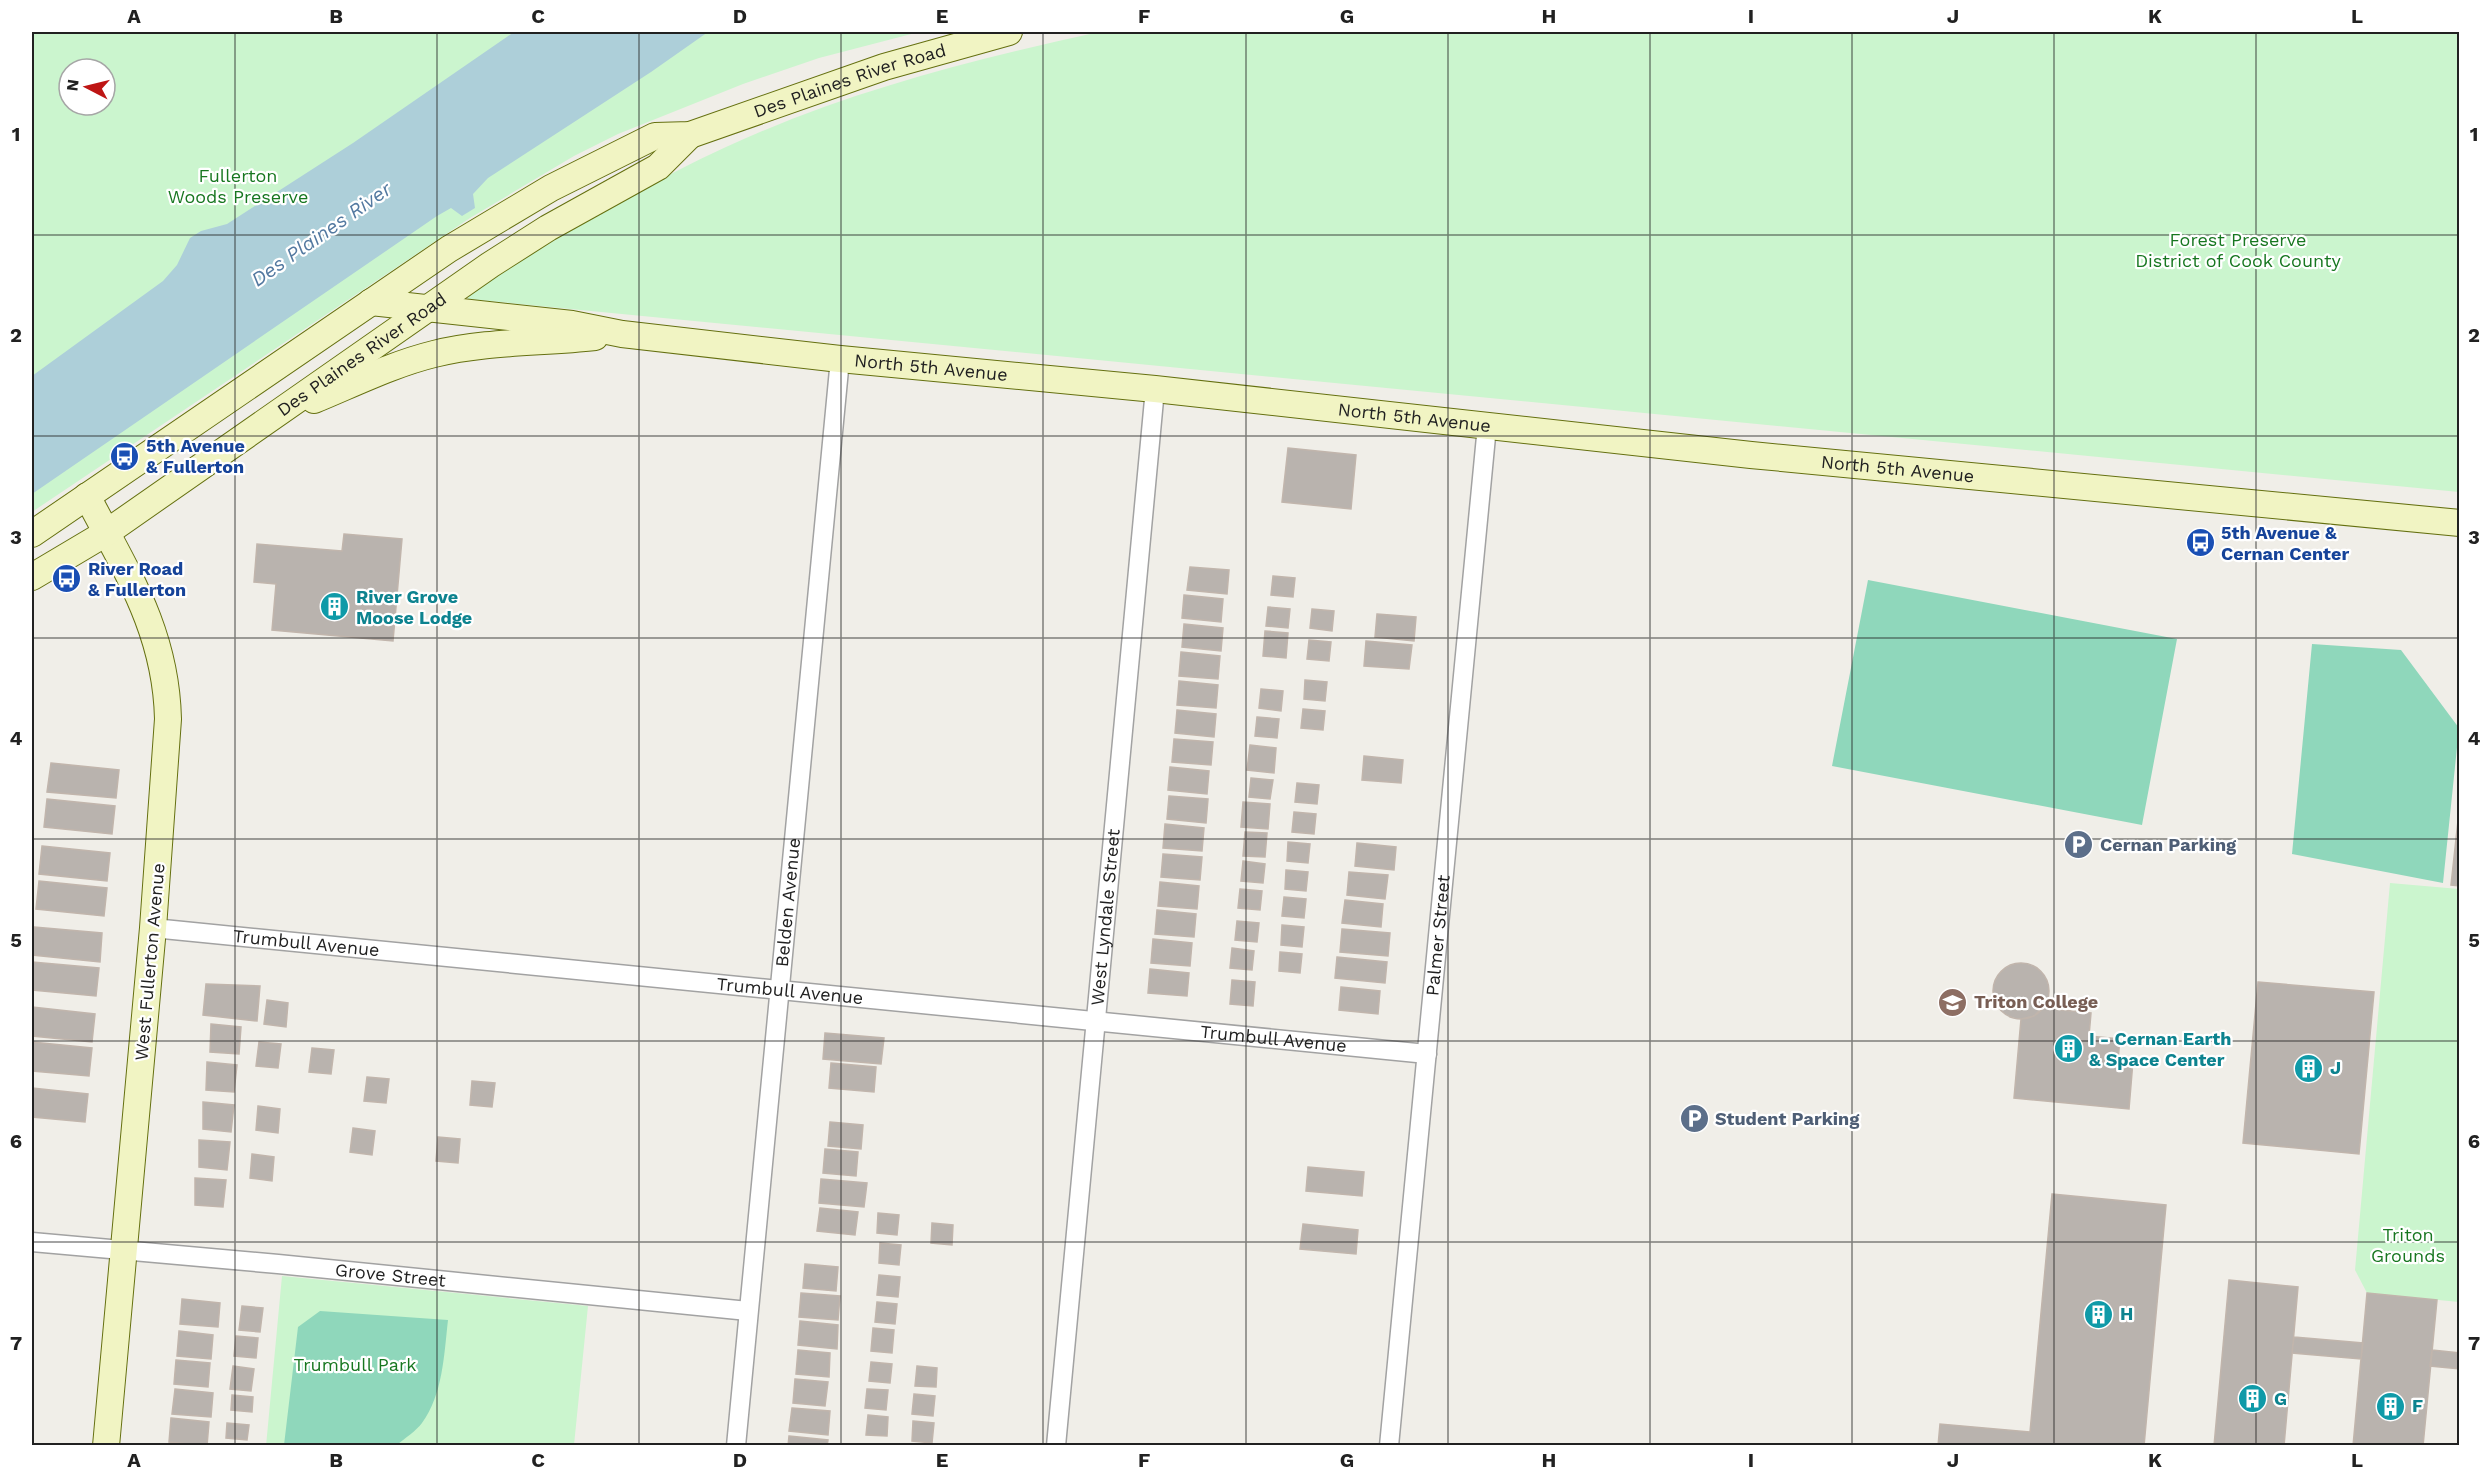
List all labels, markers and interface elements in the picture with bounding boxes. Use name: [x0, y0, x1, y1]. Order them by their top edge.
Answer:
text: A: [127, 4, 141, 28]
text: B: [329, 4, 343, 28]
text: C: [531, 4, 545, 28]
text: D: [733, 4, 747, 28]
text: E: [936, 4, 948, 28]
text: F: [1138, 4, 1150, 28]
text: G: [1340, 4, 1354, 28]
text: H: [1542, 4, 1556, 28]
text: I: [1748, 4, 1754, 28]
text: J: [1947, 4, 1959, 28]
text: K: [2148, 4, 2162, 28]
text: L: [2351, 4, 2363, 28]
street label: Des Plaines River Road: [751, 39, 948, 122]
north arrow: [57, 57, 117, 117]
text: N: [62, 78, 83, 92]
text: 1: [12, 122, 20, 146]
text: 1: [2470, 122, 2478, 146]
park label: Fullerton Woods Preserve: [168, 165, 308, 207]
water label: Des Plaines River: [246, 176, 397, 291]
park label: Forest Preserve District of Cook County: [2135, 229, 2342, 271]
street label: Des Plaines River Road: [273, 288, 450, 420]
text: 2: [10, 323, 22, 347]
text: 2: [2468, 323, 2480, 347]
street label: North 5th Avenue: [853, 349, 1009, 385]
street label: North 5th Avenue: [1337, 398, 1492, 436]
place label: 5th Avenue & Fullerton: [146, 435, 245, 477]
bus stop icon: 5th Avenue & Fullerton: [109, 440, 141, 472]
street label: North 5th Avenue: [1820, 451, 1975, 486]
place label: 5th Avenue & Cernan Center: [2221, 522, 2349, 564]
text: 3: [10, 525, 22, 549]
text: 3: [2468, 525, 2480, 549]
bus stop icon: 5th Avenue & Cernan Center: [2184, 527, 2216, 559]
place label: River Road & Fullerton: [88, 558, 186, 600]
bus stop icon: River Road & Fullerton: [51, 563, 83, 595]
place label: River Grove Moose Lodge: [356, 586, 472, 628]
building icon: River Grove Moose Lodge: [319, 591, 351, 623]
text: 4: [10, 726, 23, 750]
text: 4: [2468, 726, 2481, 750]
street label: West Lyndale Street: [1086, 827, 1124, 1007]
parking icon: Cernan Parking: [2063, 829, 2095, 861]
place label: Cernan Parking: [2100, 834, 2237, 855]
street label: Belden Avenue: [771, 837, 804, 968]
street label: West Fullerton Avenue: [130, 862, 169, 1062]
street label: Palmer Street: [1421, 873, 1454, 997]
street label: Trumbull Avenue: [232, 925, 381, 960]
text: 5: [10, 928, 22, 952]
text: 5: [2468, 928, 2480, 952]
street label: Trumbull Avenue: [716, 973, 864, 1008]
school or university icon: Triton College: [1937, 986, 1969, 1018]
place label: Triton College: [1974, 991, 2098, 1012]
street label: Trumbull Avenue: [1199, 1021, 1348, 1056]
place label: I - Cernan Earth & Space Center: [2089, 1028, 2231, 1070]
building icon: I - Cernan Earth & Space Center: [2052, 1033, 2084, 1065]
building icon: J: [2293, 1052, 2325, 1084]
place label: J: [2330, 1057, 2341, 1078]
parking icon: Student Parking: [1678, 1103, 1710, 1135]
place label: Student Parking: [1715, 1108, 1860, 1129]
text: 6: [10, 1129, 22, 1153]
text: 6: [2468, 1129, 2480, 1153]
park label: Triton Grounds: [2371, 1224, 2445, 1266]
street label: Grove Street: [334, 1259, 447, 1291]
building icon: H: [2083, 1298, 2115, 1330]
place label: H: [2120, 1303, 2133, 1324]
text: 7: [10, 1331, 22, 1355]
text: 7: [2468, 1331, 2480, 1355]
park label: Trumbull Park: [294, 1354, 416, 1375]
building icon: G: [2237, 1383, 2269, 1415]
place label: G: [2274, 1388, 2287, 1409]
building icon: F: [2375, 1390, 2407, 1422]
place label: F: [2412, 1395, 2423, 1416]
text: A: [127, 1448, 141, 1472]
text: B: [329, 1448, 343, 1472]
text: C: [531, 1448, 545, 1472]
text: D: [733, 1448, 747, 1472]
text: E: [936, 1448, 948, 1472]
text: F: [1138, 1448, 1150, 1472]
text: G: [1340, 1448, 1354, 1472]
text: H: [1542, 1448, 1556, 1472]
text: I: [1748, 1448, 1754, 1472]
text: J: [1947, 1448, 1959, 1472]
text: K: [2148, 1448, 2162, 1472]
text: L: [2351, 1448, 2363, 1472]

